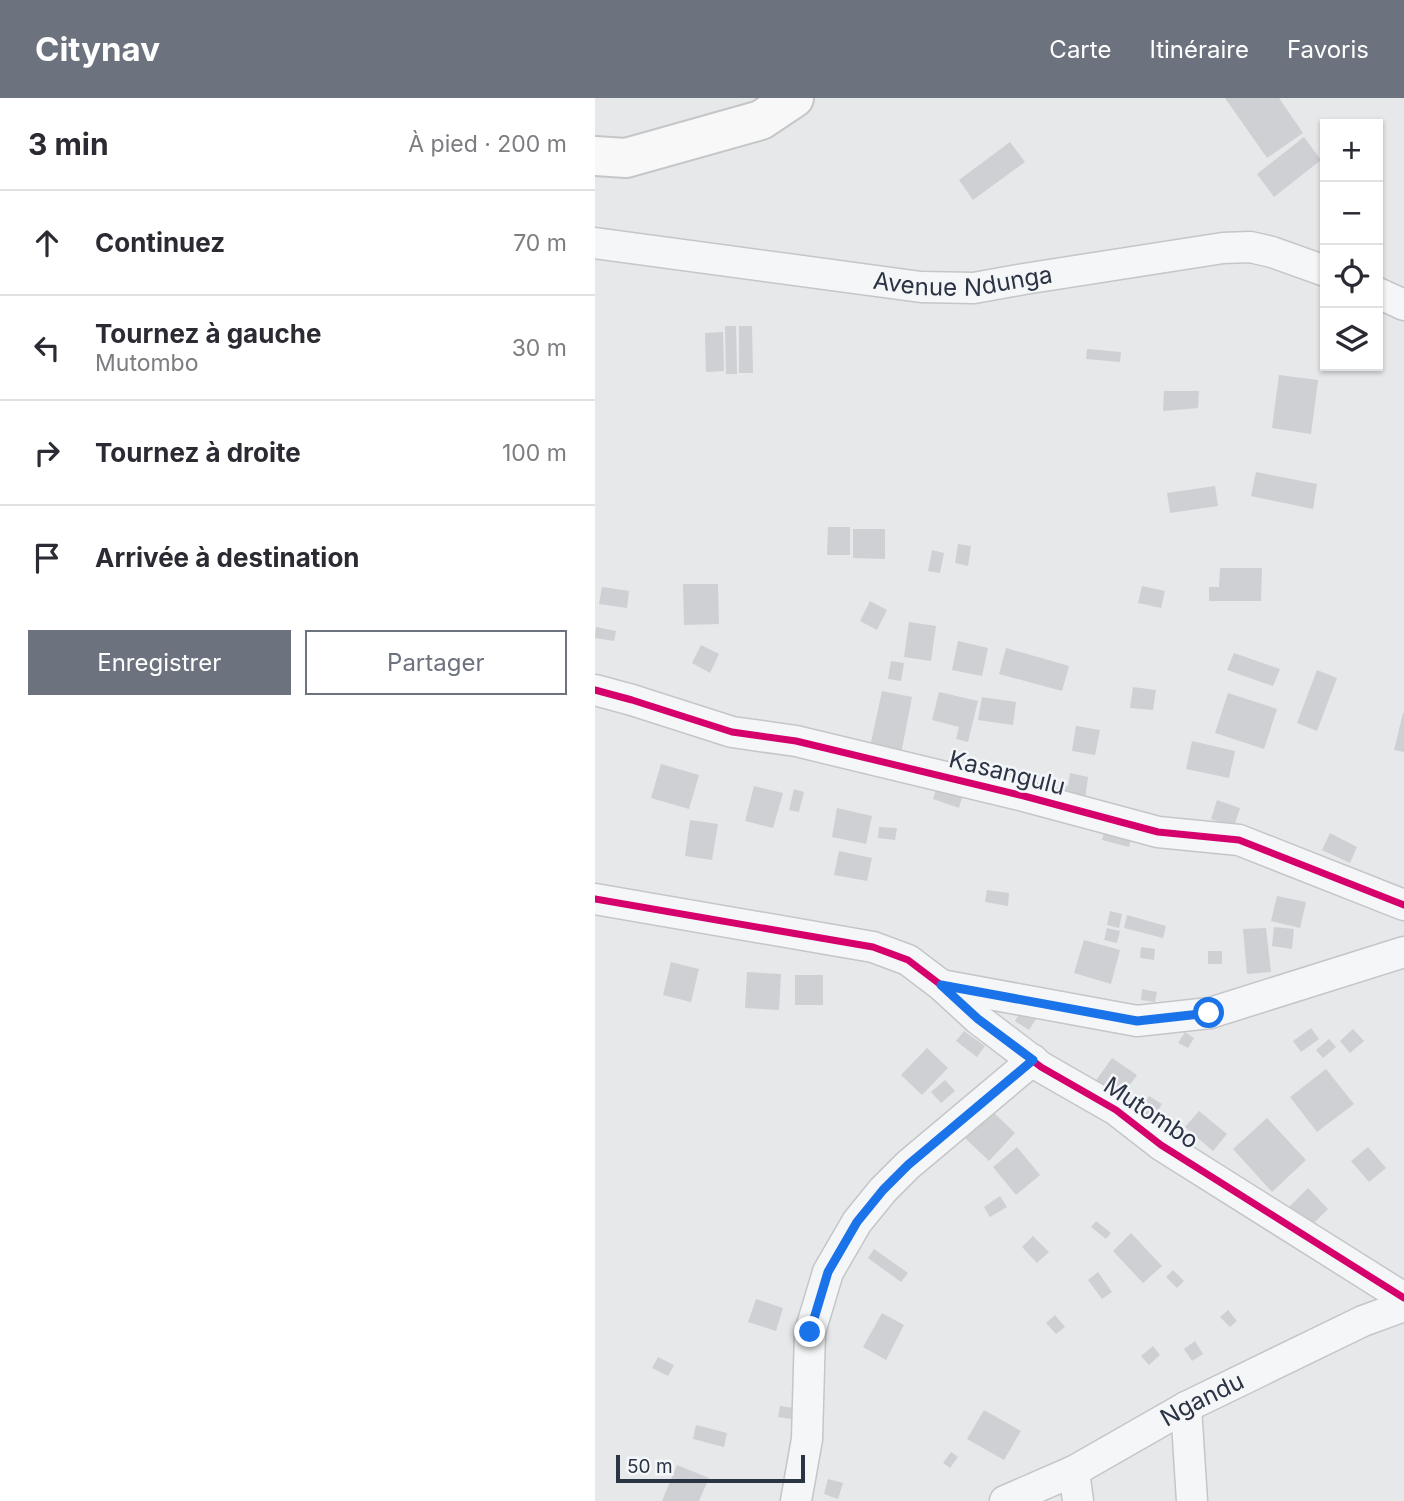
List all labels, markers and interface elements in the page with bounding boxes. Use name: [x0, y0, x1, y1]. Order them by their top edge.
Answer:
text: Citynav: [35, 29, 160, 69]
text: Carte: [1049, 35, 1111, 64]
text: Itinéraire: [1149, 35, 1249, 64]
text: Favoris: [1287, 35, 1369, 64]
map controls: [1320, 119, 1383, 371]
button: +: [1320, 119, 1383, 182]
text: 3 min: [28, 126, 109, 162]
text: À pied · 200 m: [408, 130, 567, 158]
button: −: [1320, 182, 1383, 245]
icon: ahead: [28, 224, 66, 262]
text: Continuez: [95, 227, 225, 258]
text: 70 m: [513, 229, 567, 257]
button: locate: [1320, 245, 1383, 308]
street label: Avenue Ndunga: [871, 260, 1054, 302]
button: layers: [1320, 308, 1383, 371]
text: Tournez à gauche: [95, 318, 321, 349]
icon: left: [28, 329, 66, 367]
text: 30 m: [512, 334, 567, 362]
text: Mutombo: [95, 349, 199, 377]
icon: right: [28, 434, 66, 472]
text: Tournez à droite: [95, 437, 301, 468]
text: 100 m: [502, 439, 567, 467]
icon: arrive: [28, 539, 66, 577]
text: Arrivée à destination: [95, 542, 360, 573]
button: Enregistrer: [28, 630, 291, 695]
button: Partager: [305, 630, 567, 695]
street label: Kasangulu: [946, 744, 1068, 801]
route start: [1193, 997, 1224, 1028]
street label: Mutombo: [1098, 1070, 1204, 1155]
route end: [794, 1316, 825, 1347]
street label: Ngandu: [1155, 1366, 1248, 1433]
scale bar: [616, 1452, 805, 1484]
text: 50 m: [627, 1455, 673, 1478]

